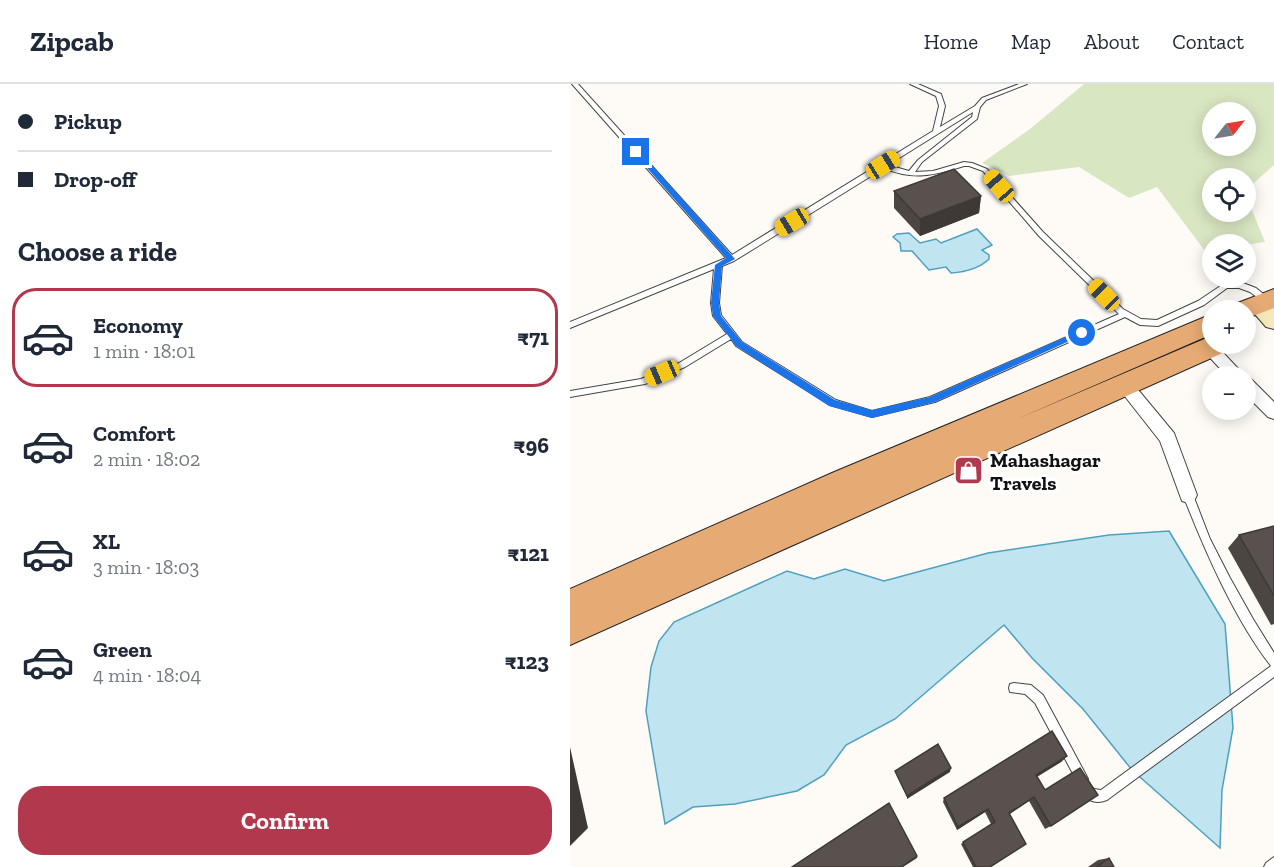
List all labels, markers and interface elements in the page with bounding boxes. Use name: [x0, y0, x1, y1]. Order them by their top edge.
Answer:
text: Zipcab: [30, 25, 114, 58]
text: Home: [924, 29, 978, 54]
text: Map: [1011, 29, 1051, 54]
text: About: [1084, 29, 1139, 54]
text: Contact: [1172, 29, 1244, 54]
north arrow: [1202, 102, 1256, 156]
map controls: [1202, 102, 1256, 420]
text: Pickup: [54, 108, 122, 135]
route end: [622, 138, 649, 165]
car: [863, 148, 903, 182]
text: Drop-off: [54, 166, 136, 193]
car: [980, 167, 1018, 205]
button: locate: [1202, 168, 1256, 222]
car: [772, 205, 812, 239]
button: layers: [1202, 234, 1256, 288]
text: Choose a ride: [18, 236, 177, 268]
car: [1085, 276, 1123, 314]
button: +: [1202, 300, 1256, 354]
icon: car: [21, 311, 75, 365]
text: Economy: [93, 312, 183, 339]
route start: [1068, 319, 1095, 346]
text: ₹71: [517, 324, 549, 351]
text: 1 min · 18:01: [93, 339, 195, 363]
car: [642, 358, 682, 388]
button: −: [1202, 366, 1256, 420]
icon: car: [21, 419, 75, 473]
text: Comfort: [93, 420, 175, 447]
text: ₹96: [514, 432, 549, 459]
text: 2 min · 18:02: [93, 447, 200, 471]
place label: Mahashagar Travels: [990, 448, 1101, 495]
shop icon: Mahashagar Travels: [953, 455, 985, 487]
icon: car: [21, 527, 75, 581]
text: XL: [93, 528, 120, 555]
text: ₹121: [508, 540, 549, 567]
text: 3 min · 18:03: [93, 555, 199, 579]
icon: car: [21, 635, 75, 689]
text: Green: [93, 636, 152, 663]
text: ₹123: [505, 648, 549, 675]
text: 4 min · 18:04: [93, 663, 201, 687]
button: Confirm: [18, 786, 552, 855]

